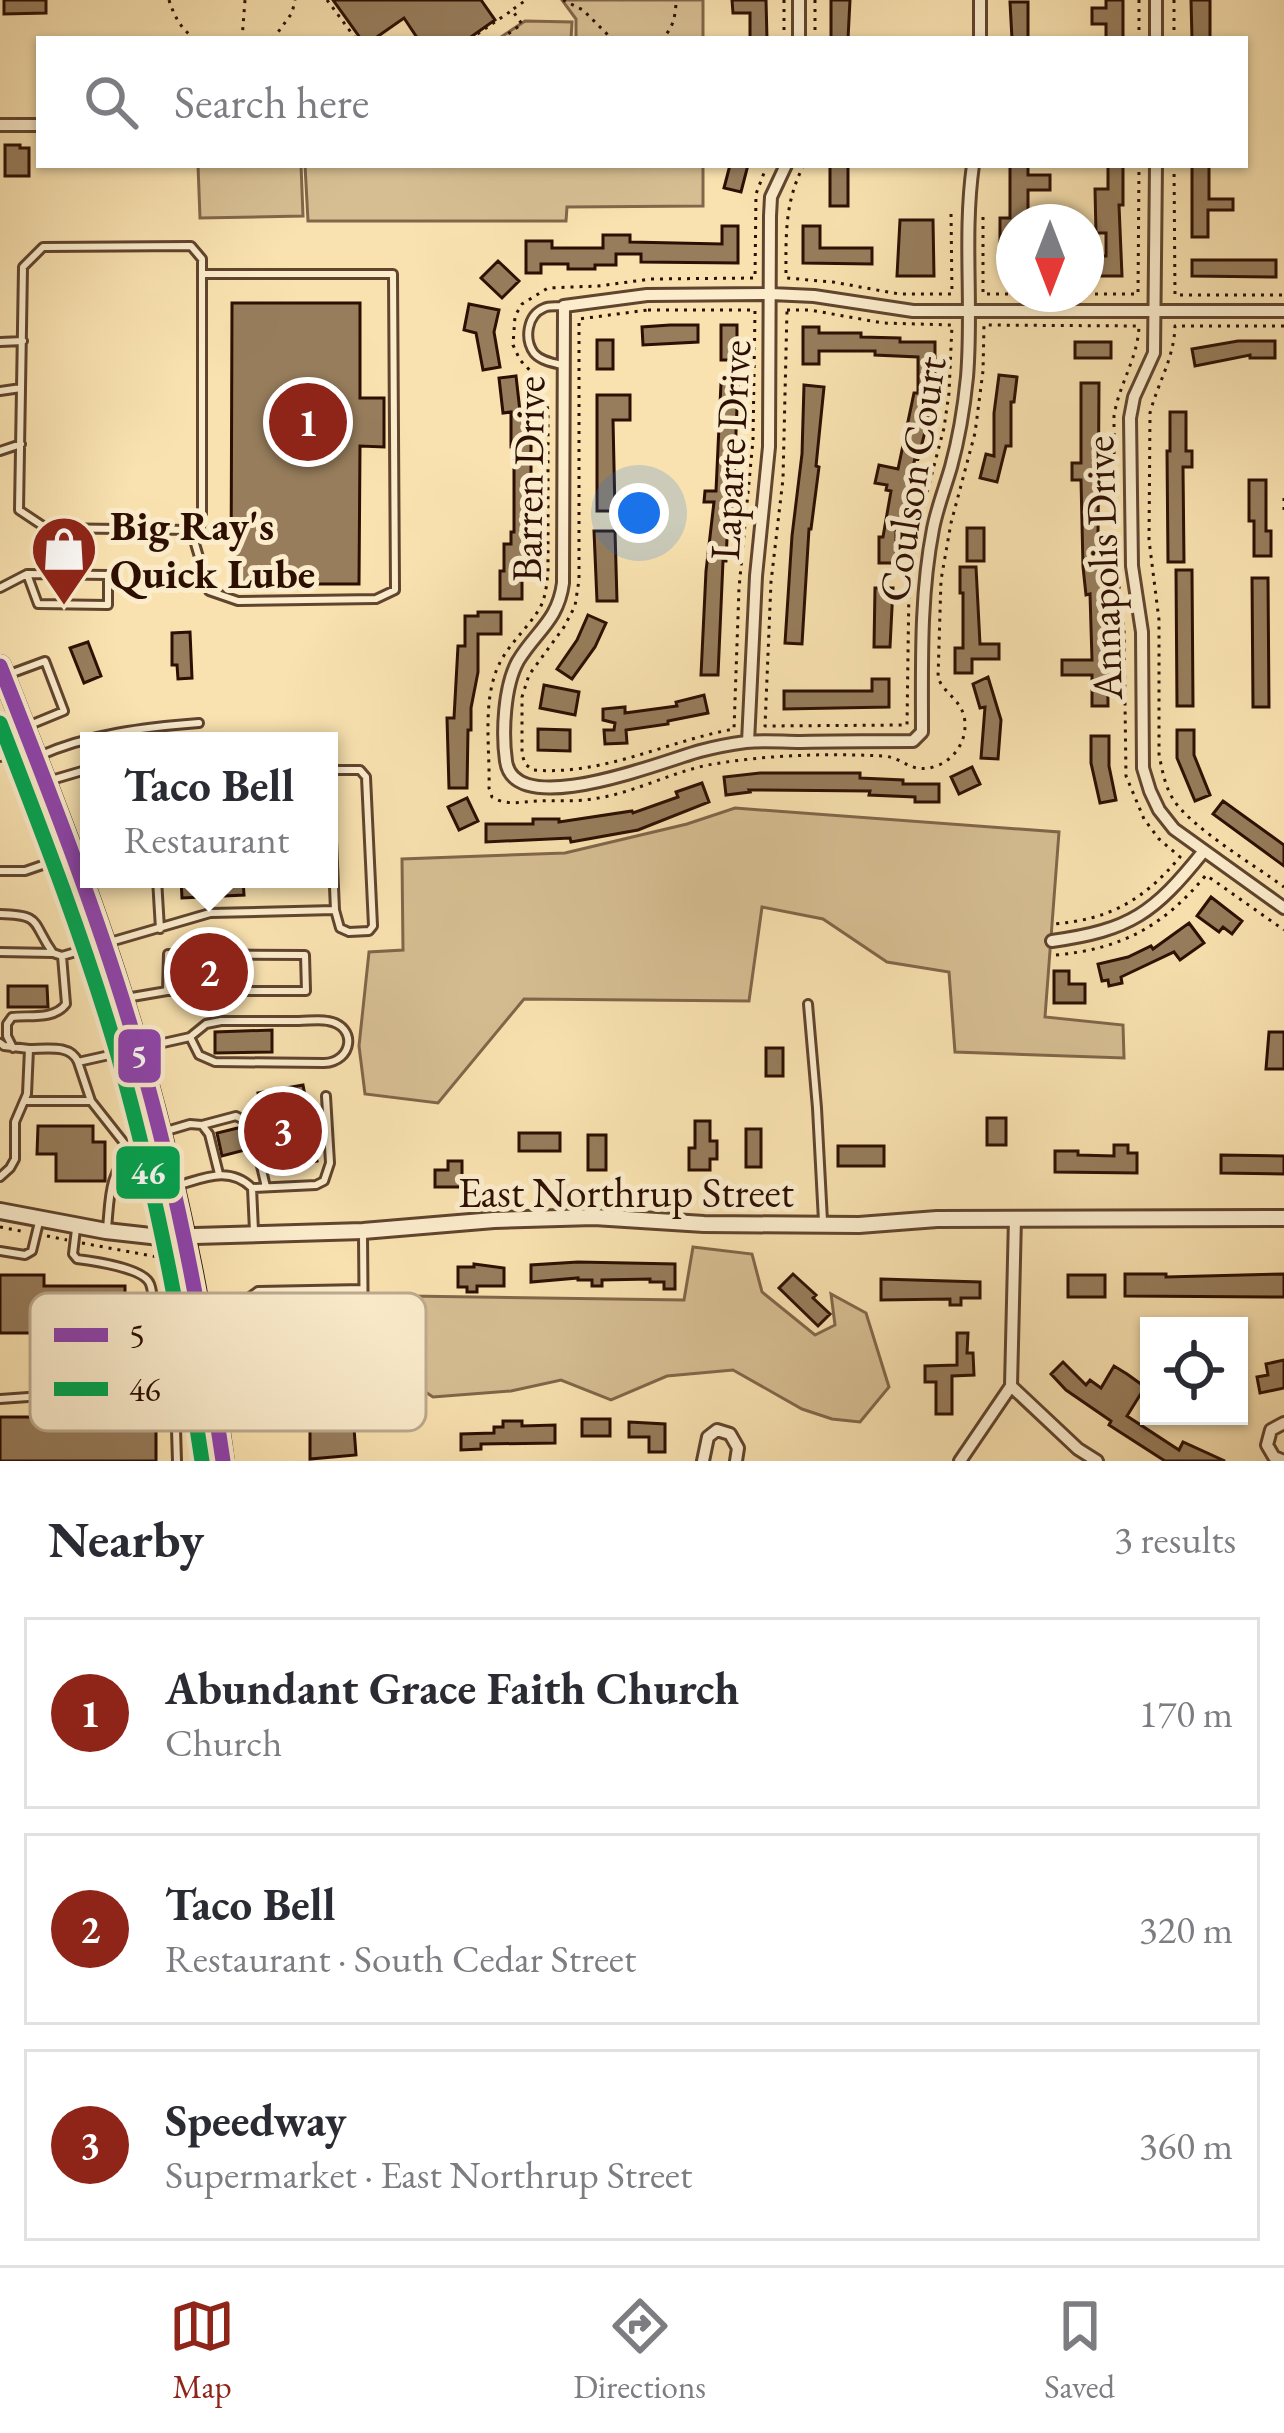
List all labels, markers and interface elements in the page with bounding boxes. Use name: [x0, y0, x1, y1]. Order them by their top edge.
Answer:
search box: [36, 36, 1248, 168]
icon: search: [78, 69, 144, 135]
text: Search here: [174, 73, 369, 131]
north arrow: [996, 204, 1104, 312]
street label: Laparte Drive: [697, 338, 763, 562]
street label: Coulson Court: [865, 352, 959, 606]
street label: Barren Drive: [499, 375, 557, 583]
pin: 1: [269, 377, 347, 467]
street label: Annapolis Drive: [1071, 435, 1135, 702]
your location: [609, 483, 669, 543]
place label: Big Ray's Quick Lube: [110, 498, 315, 601]
shop icon: Big Ray's Quick Lube: [29, 514, 99, 608]
popup: [80, 732, 338, 888]
text: Taco Bell: [124, 756, 294, 814]
text: Restaurant: [124, 814, 289, 865]
pin: 2: [170, 927, 248, 1017]
line badge: 5: [116, 1027, 163, 1085]
text: 5: [130, 1034, 148, 1077]
pin: 3: [244, 1086, 322, 1176]
line badge: 46: [114, 1144, 182, 1201]
text: 46: [131, 1151, 165, 1194]
street label: East Northrup Street: [458, 1165, 794, 1220]
legend: [30, 1293, 426, 1431]
text: 5: [129, 1314, 145, 1357]
map controls: [1140, 1317, 1248, 1425]
button: locate: [1140, 1317, 1248, 1425]
text: 46: [129, 1368, 161, 1411]
text: Nearby: [48, 1506, 204, 1572]
text: 3 results: [1114, 1514, 1236, 1565]
text: Abundant Grace Faith Church: [165, 1659, 739, 1717]
text: 1: [80, 1688, 100, 1739]
text: 170 m: [1139, 1688, 1233, 1739]
text: Church: [165, 1717, 282, 1768]
text: Taco Bell: [165, 1875, 335, 1933]
text: 2: [80, 1904, 100, 1955]
text: 320 m: [1139, 1904, 1233, 1955]
text: Restaurant · South Cedar Street: [165, 1933, 636, 1984]
text: Speedway: [165, 2091, 347, 2149]
text: 3: [80, 2120, 100, 2171]
text: 360 m: [1139, 2120, 1233, 2171]
text: Supermarket · East Northrup Street: [165, 2149, 692, 2200]
tab: Map: [169, 2293, 235, 2408]
tab: Directions: [573, 2293, 706, 2408]
tab: Saved: [1044, 2293, 1115, 2408]

